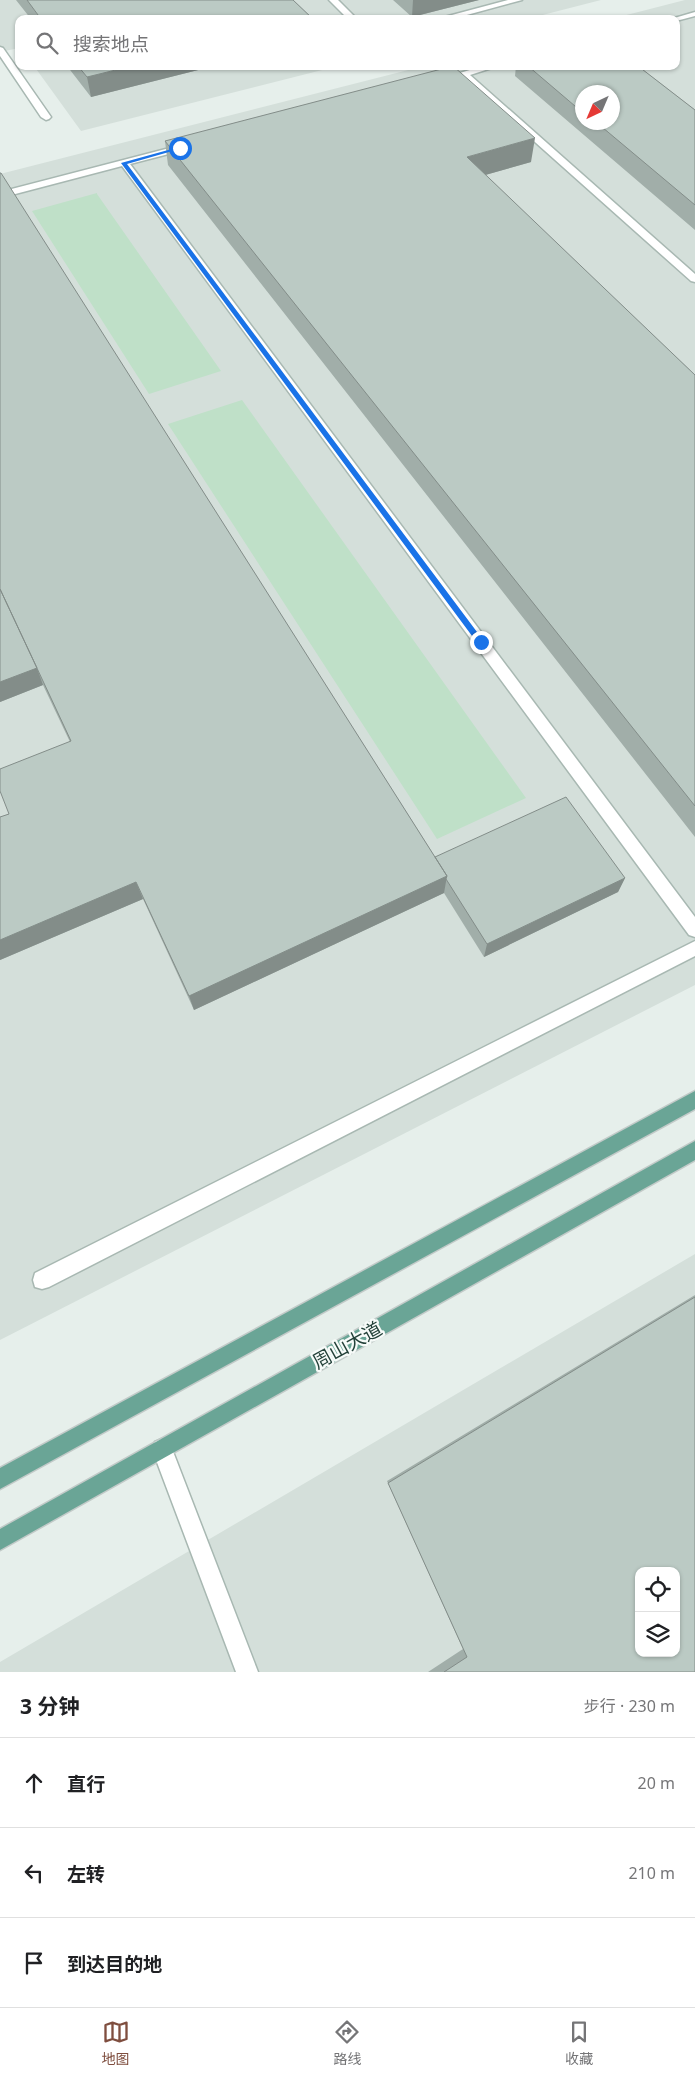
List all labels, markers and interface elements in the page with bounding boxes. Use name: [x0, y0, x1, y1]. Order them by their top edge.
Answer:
search box: [15, 15, 680, 70]
icon: search: [33, 29, 61, 57]
text: 搜索地点: [73, 31, 149, 57]
north arrow: [575, 85, 620, 130]
route start: [169, 137, 192, 160]
route end: [470, 631, 493, 654]
street label: 周山大道: [307, 1315, 387, 1375]
map controls: [635, 1567, 680, 1657]
button: locate: [635, 1567, 680, 1612]
button: layers: [635, 1612, 680, 1657]
text: 3 分钟: [20, 1692, 79, 1720]
text: 步行 · 230 m: [584, 1695, 675, 1717]
icon: ahead: [20, 1769, 48, 1797]
text: 直行: [67, 1771, 105, 1797]
text: 20 m: [638, 1772, 675, 1794]
icon: left: [20, 1859, 48, 1887]
text: 左转: [67, 1861, 105, 1887]
text: 210 m: [628, 1862, 675, 1884]
icon: arrive: [20, 1949, 48, 1977]
text: 到达目的地: [67, 1951, 162, 1977]
tab: 地图: [102, 2018, 130, 2068]
tab: 路线: [333, 2018, 361, 2068]
tab: 收藏: [565, 2018, 593, 2068]

